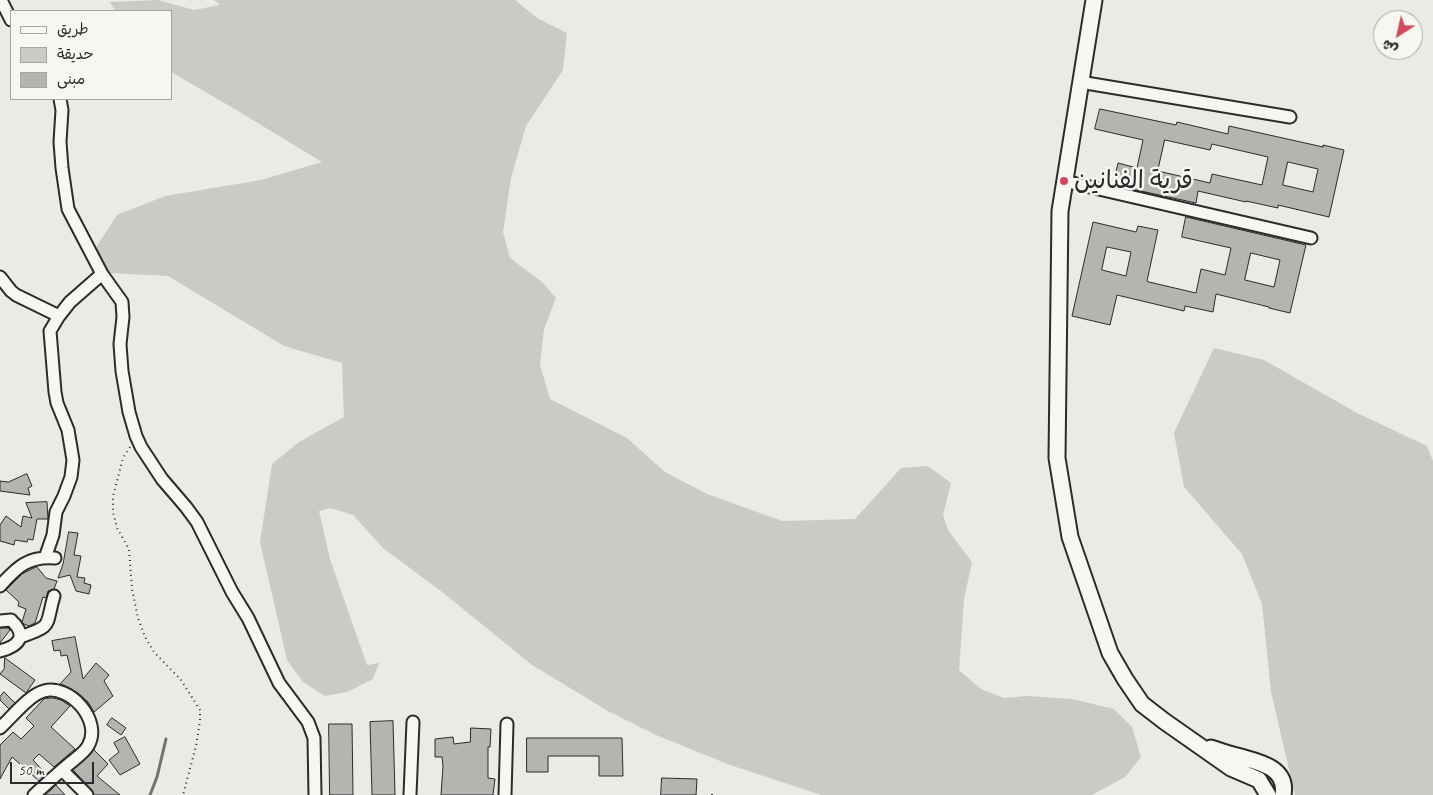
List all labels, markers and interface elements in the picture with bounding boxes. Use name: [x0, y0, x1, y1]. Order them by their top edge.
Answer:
legend: [10, 10, 172, 100]
north arrow: [1373, 10, 1423, 60]
text: طريق: [57, 20, 89, 39]
text: ش: [1378, 35, 1401, 58]
text: حديقة: [57, 45, 94, 64]
text: مبنى: [57, 70, 85, 89]
place label: قرية الفنانين: [1074, 166, 1193, 196]
marker: قرية الفنانين: [1058, 175, 1070, 187]
scale bar: [12, 752, 96, 784]
text: 50 m: [18, 761, 44, 780]

